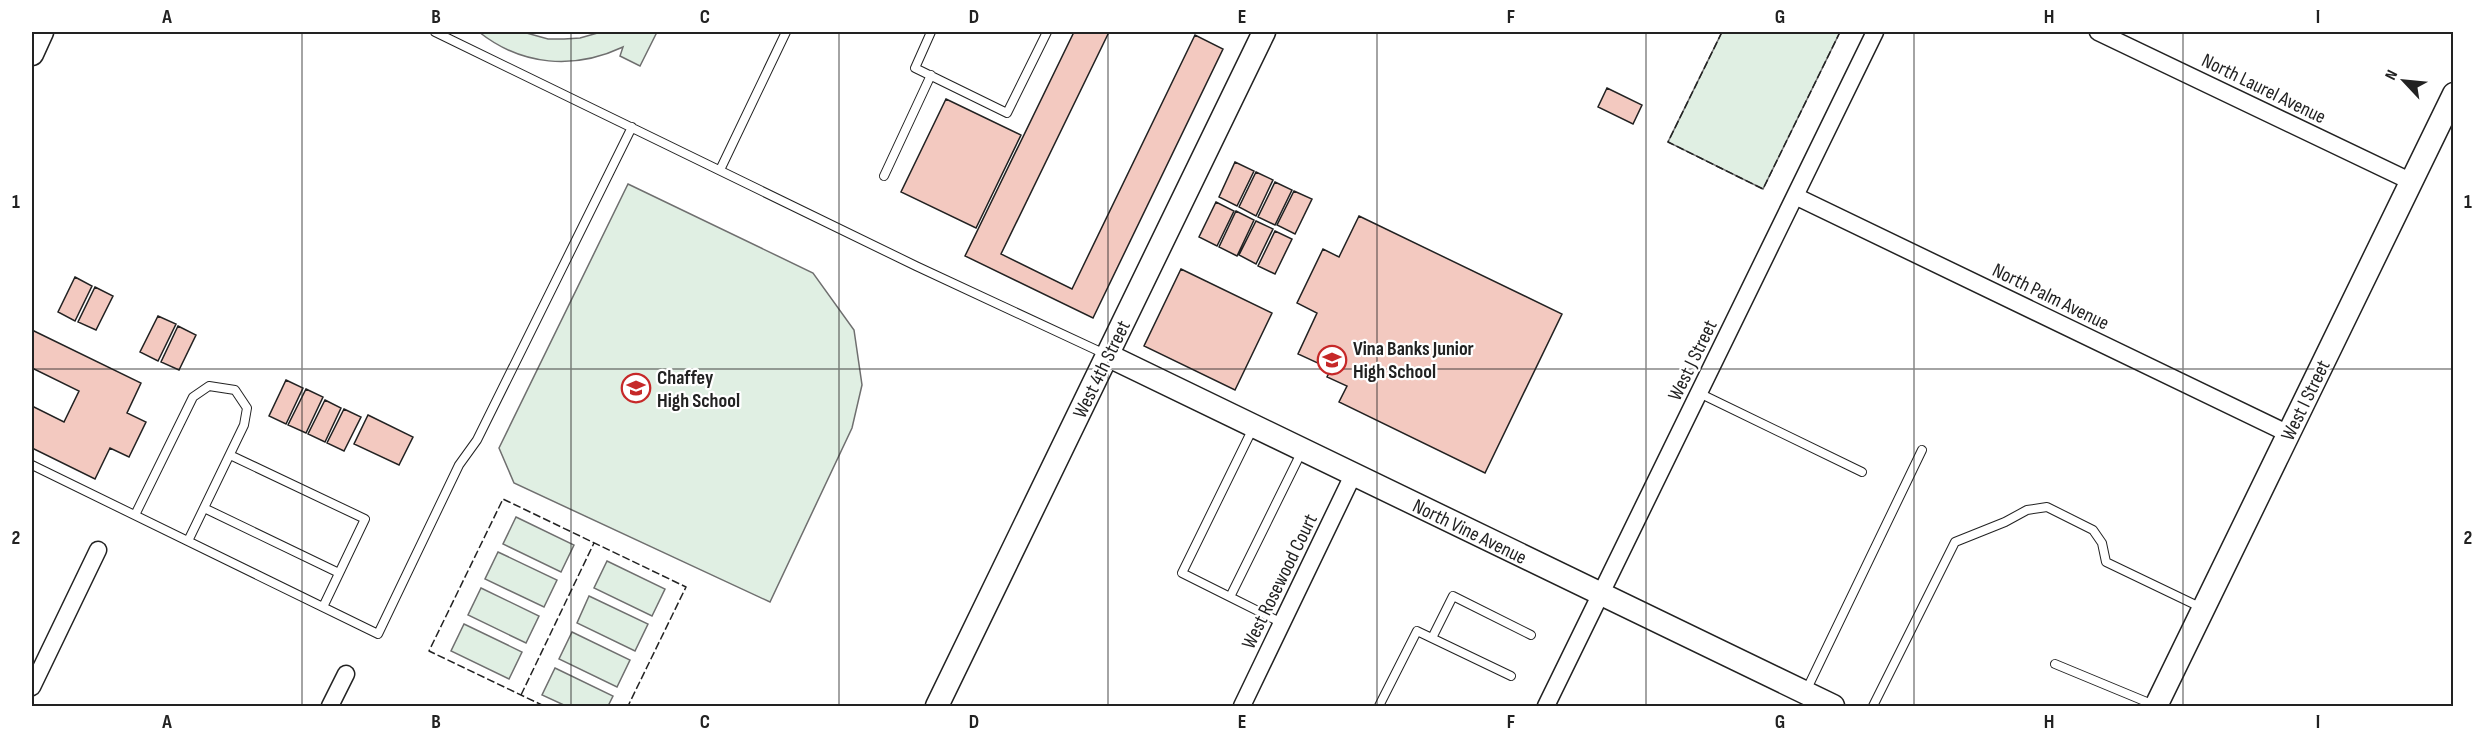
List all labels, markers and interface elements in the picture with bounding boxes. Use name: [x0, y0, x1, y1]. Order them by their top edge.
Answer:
text: A: [161, 5, 172, 29]
text: B: [431, 5, 441, 29]
text: C: [700, 5, 710, 29]
text: D: [969, 5, 979, 29]
text: E: [1238, 5, 1246, 29]
text: F: [1507, 5, 1515, 29]
text: G: [1775, 5, 1785, 29]
text: H: [2044, 5, 2054, 29]
text: I: [2316, 5, 2320, 29]
street label: North Laurel Avenue: [2198, 49, 2330, 129]
north arrow: [2374, 51, 2434, 111]
text: N: [2381, 67, 2402, 83]
text: 1: [12, 190, 20, 214]
text: 1: [2464, 190, 2472, 214]
street label: North Palm Avenue: [1988, 258, 2113, 335]
street label: West J Street: [1663, 316, 1723, 405]
street label: West 4th Street: [1068, 317, 1136, 422]
place label: Vina Banks Junior High School: [1353, 337, 1474, 384]
school or university icon: Vina Banks Junior High School: [1316, 344, 1348, 376]
street label: West I Street: [2276, 356, 2336, 445]
place label: Chaffey High School: [657, 366, 740, 413]
school or university icon: Chaffey High School: [620, 372, 652, 404]
street label: North Vine Avenue: [1409, 494, 1530, 570]
street label: West Rosewood Court: [1237, 510, 1323, 653]
text: 2: [12, 526, 20, 550]
text: 2: [2464, 526, 2472, 550]
text: A: [161, 710, 172, 734]
text: B: [431, 710, 441, 734]
text: C: [700, 710, 710, 734]
text: D: [969, 710, 979, 734]
text: E: [1238, 710, 1246, 734]
text: F: [1507, 710, 1515, 734]
text: G: [1775, 710, 1785, 734]
text: H: [2044, 710, 2054, 734]
text: I: [2316, 710, 2320, 734]

